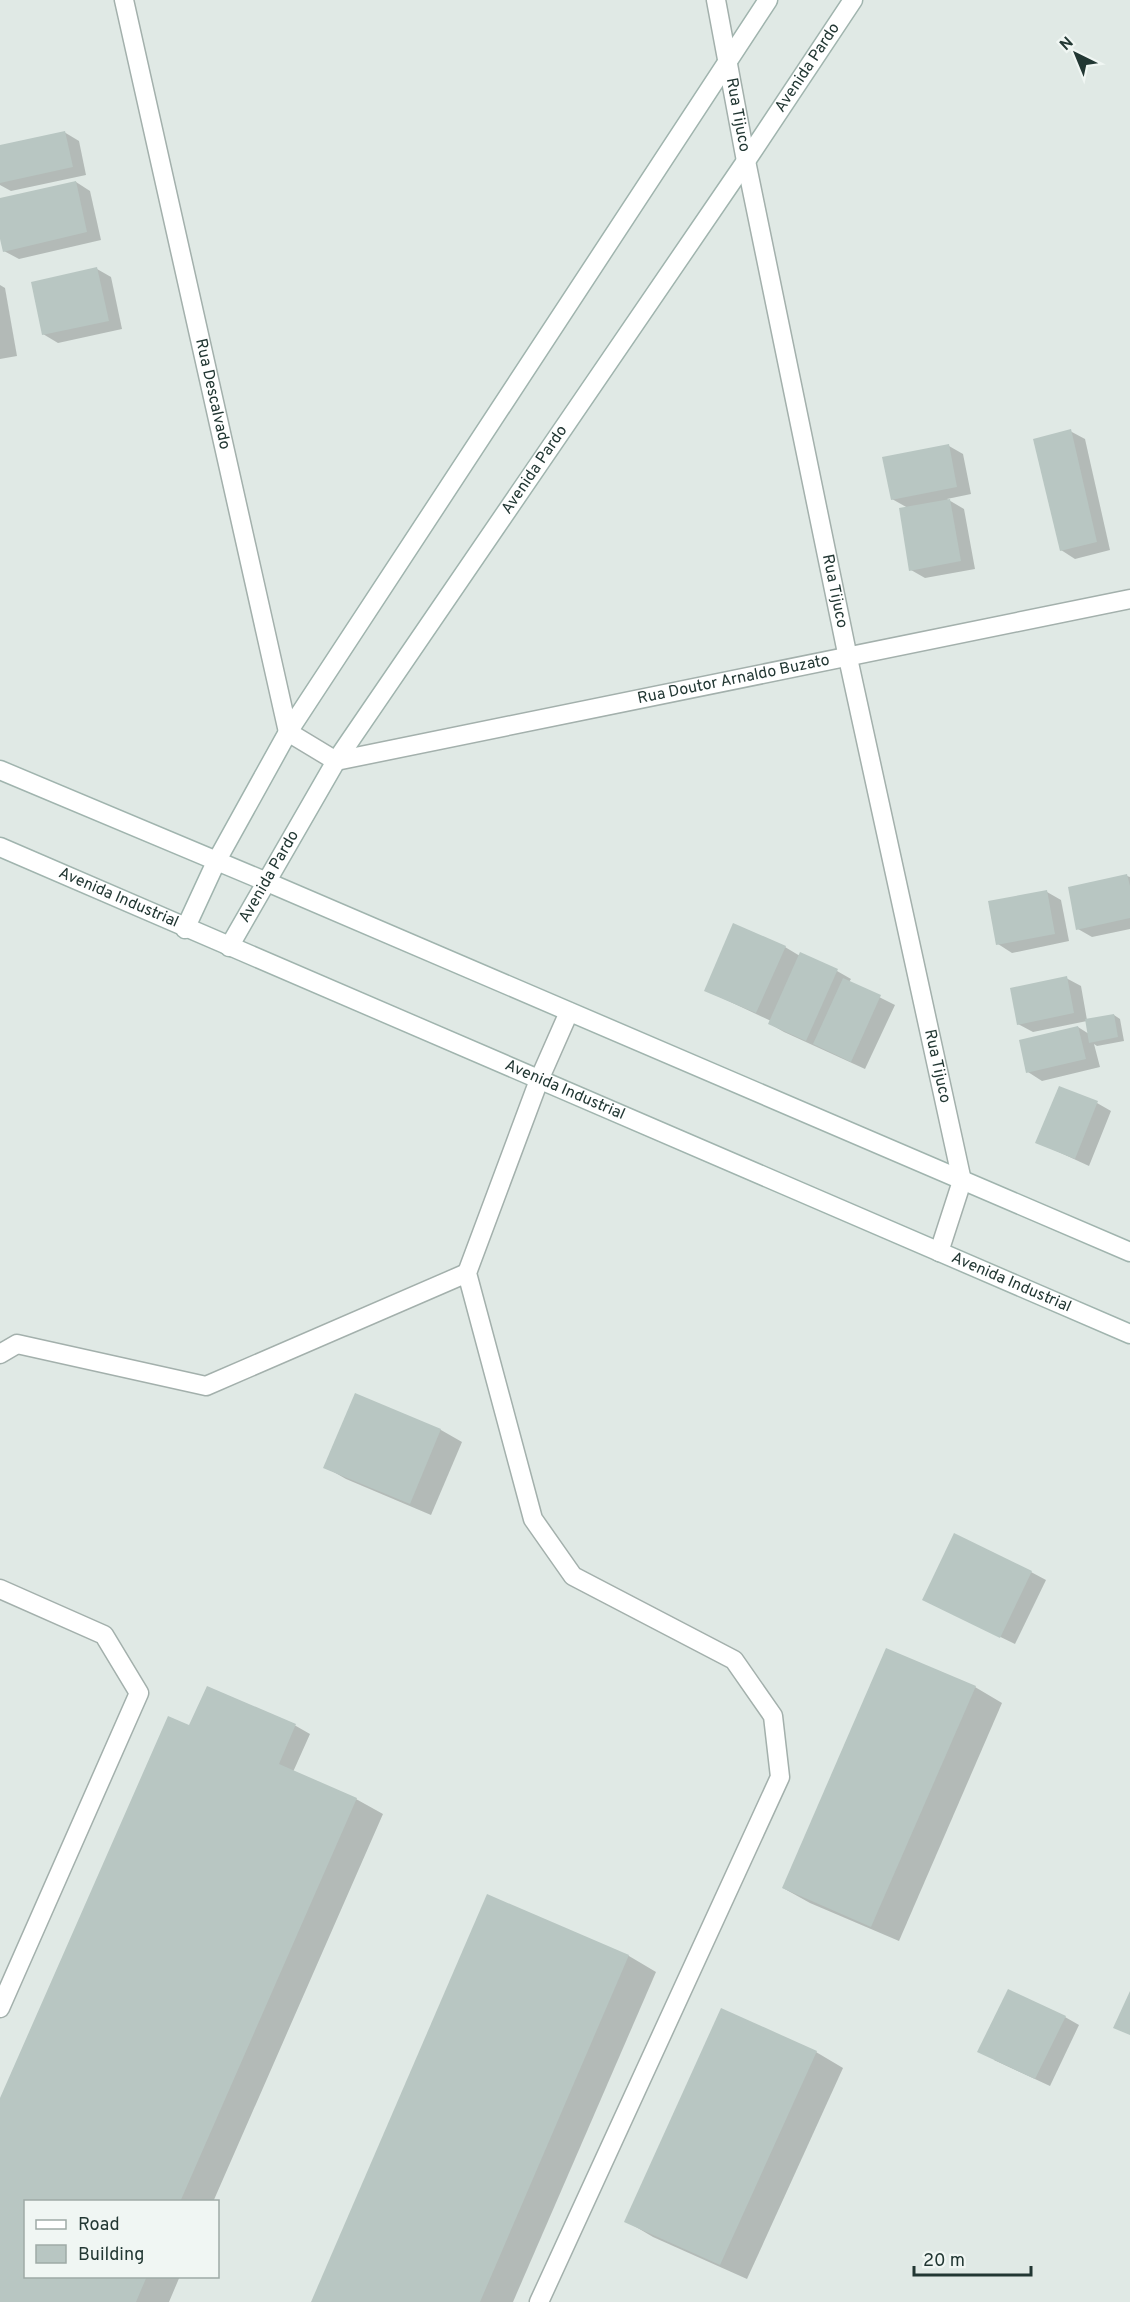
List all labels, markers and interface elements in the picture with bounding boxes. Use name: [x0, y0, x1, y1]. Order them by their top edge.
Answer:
street label: Avenida Pardo: [771, 19, 845, 117]
north arrow: [1046, 24, 1106, 84]
text: N: [1056, 33, 1078, 56]
street label: Rua Tijuco: [721, 76, 754, 154]
street label: Rua Descalvado: [190, 337, 234, 452]
street label: Avenida Pardo: [497, 422, 572, 518]
street label: Rua Tijuco: [817, 552, 852, 630]
street label: Rua Doutor Arnaldo Buzato: [636, 651, 831, 709]
street label: Avenida Pardo: [235, 827, 304, 927]
street label: Avenida Industrial: [55, 863, 182, 933]
street label: Rua Tijuco: [919, 1027, 955, 1105]
street label: Avenida Industrial: [502, 1056, 628, 1125]
street label: Avenida Industrial: [948, 1248, 1074, 1317]
legend: [24, 2200, 219, 2278]
text: Road: [78, 2214, 120, 2237]
scale bar: [914, 2239, 1031, 2277]
text: Building: [78, 2244, 144, 2267]
text: 20 m: [923, 2250, 965, 2273]

